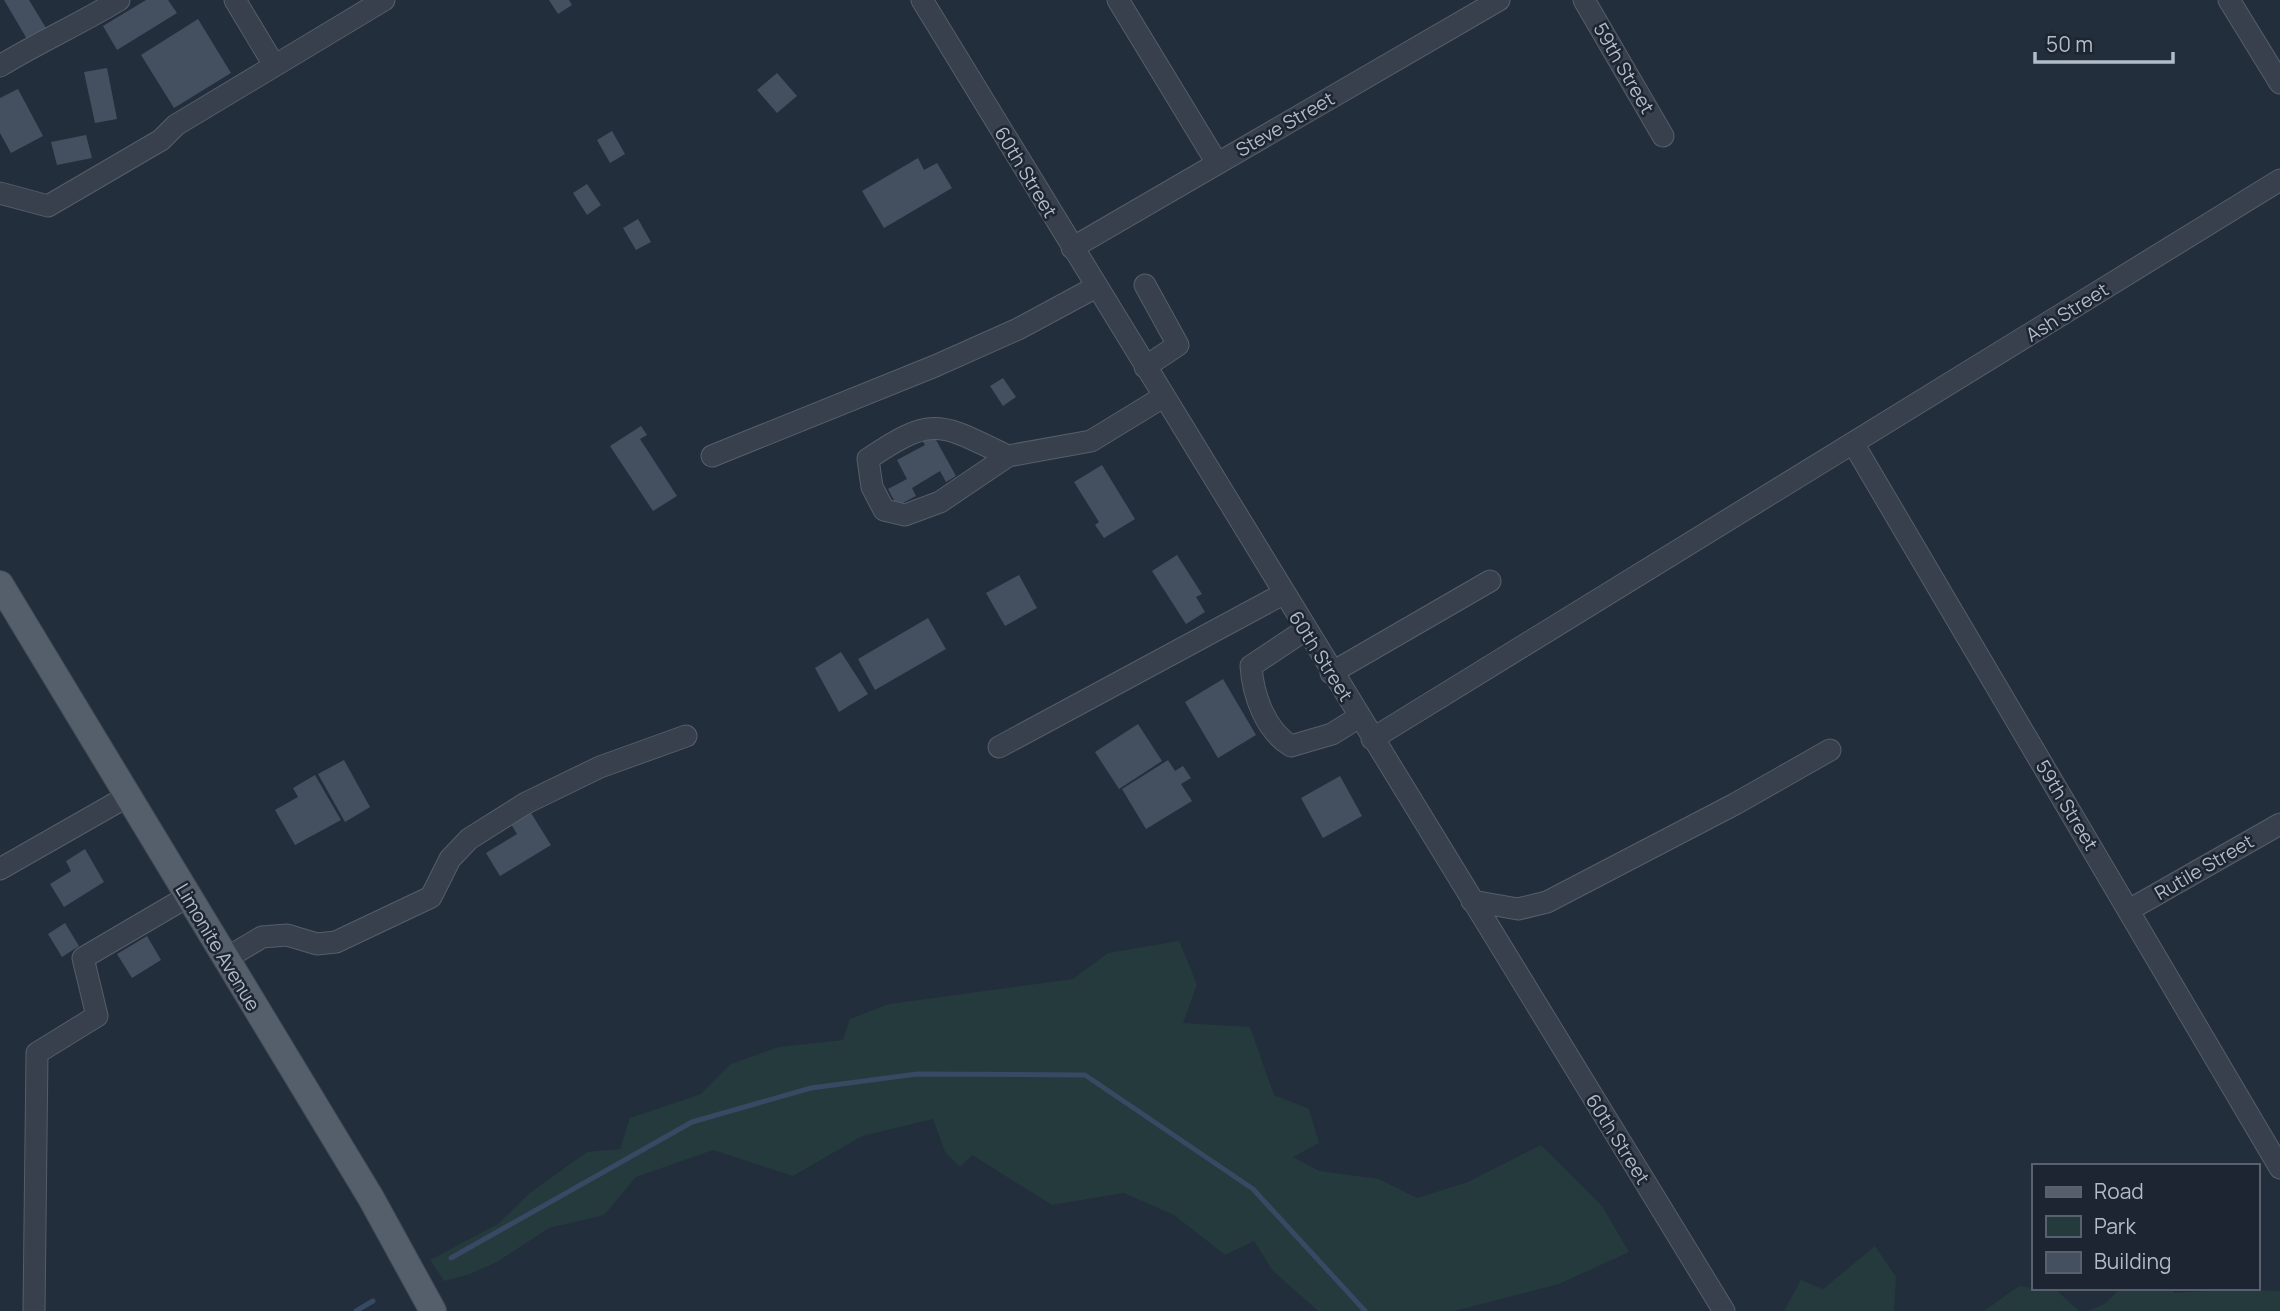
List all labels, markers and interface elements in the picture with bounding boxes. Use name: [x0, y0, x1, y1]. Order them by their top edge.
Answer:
street label: 59th Street: [1587, 18, 1661, 118]
scale bar: [2035, 21, 2173, 65]
text: 50 m: [2046, 30, 2093, 58]
street label: Steve Street: [1231, 85, 1339, 163]
street label: 60th Street: [989, 122, 1063, 222]
street label: Ash Street: [2021, 276, 2113, 348]
street label: 60th Street: [1283, 606, 1359, 706]
street label: 59th Street: [2030, 755, 2104, 855]
street label: Rutile Street: [2150, 828, 2258, 906]
street label: Limonite Avenue: [170, 878, 266, 1016]
street label: 60th Street: [1580, 1089, 1656, 1189]
legend: [2032, 1164, 2259, 1290]
text: Road: [2094, 1177, 2144, 1205]
text: Park: [2094, 1212, 2136, 1240]
text: Building: [2094, 1247, 2171, 1275]

